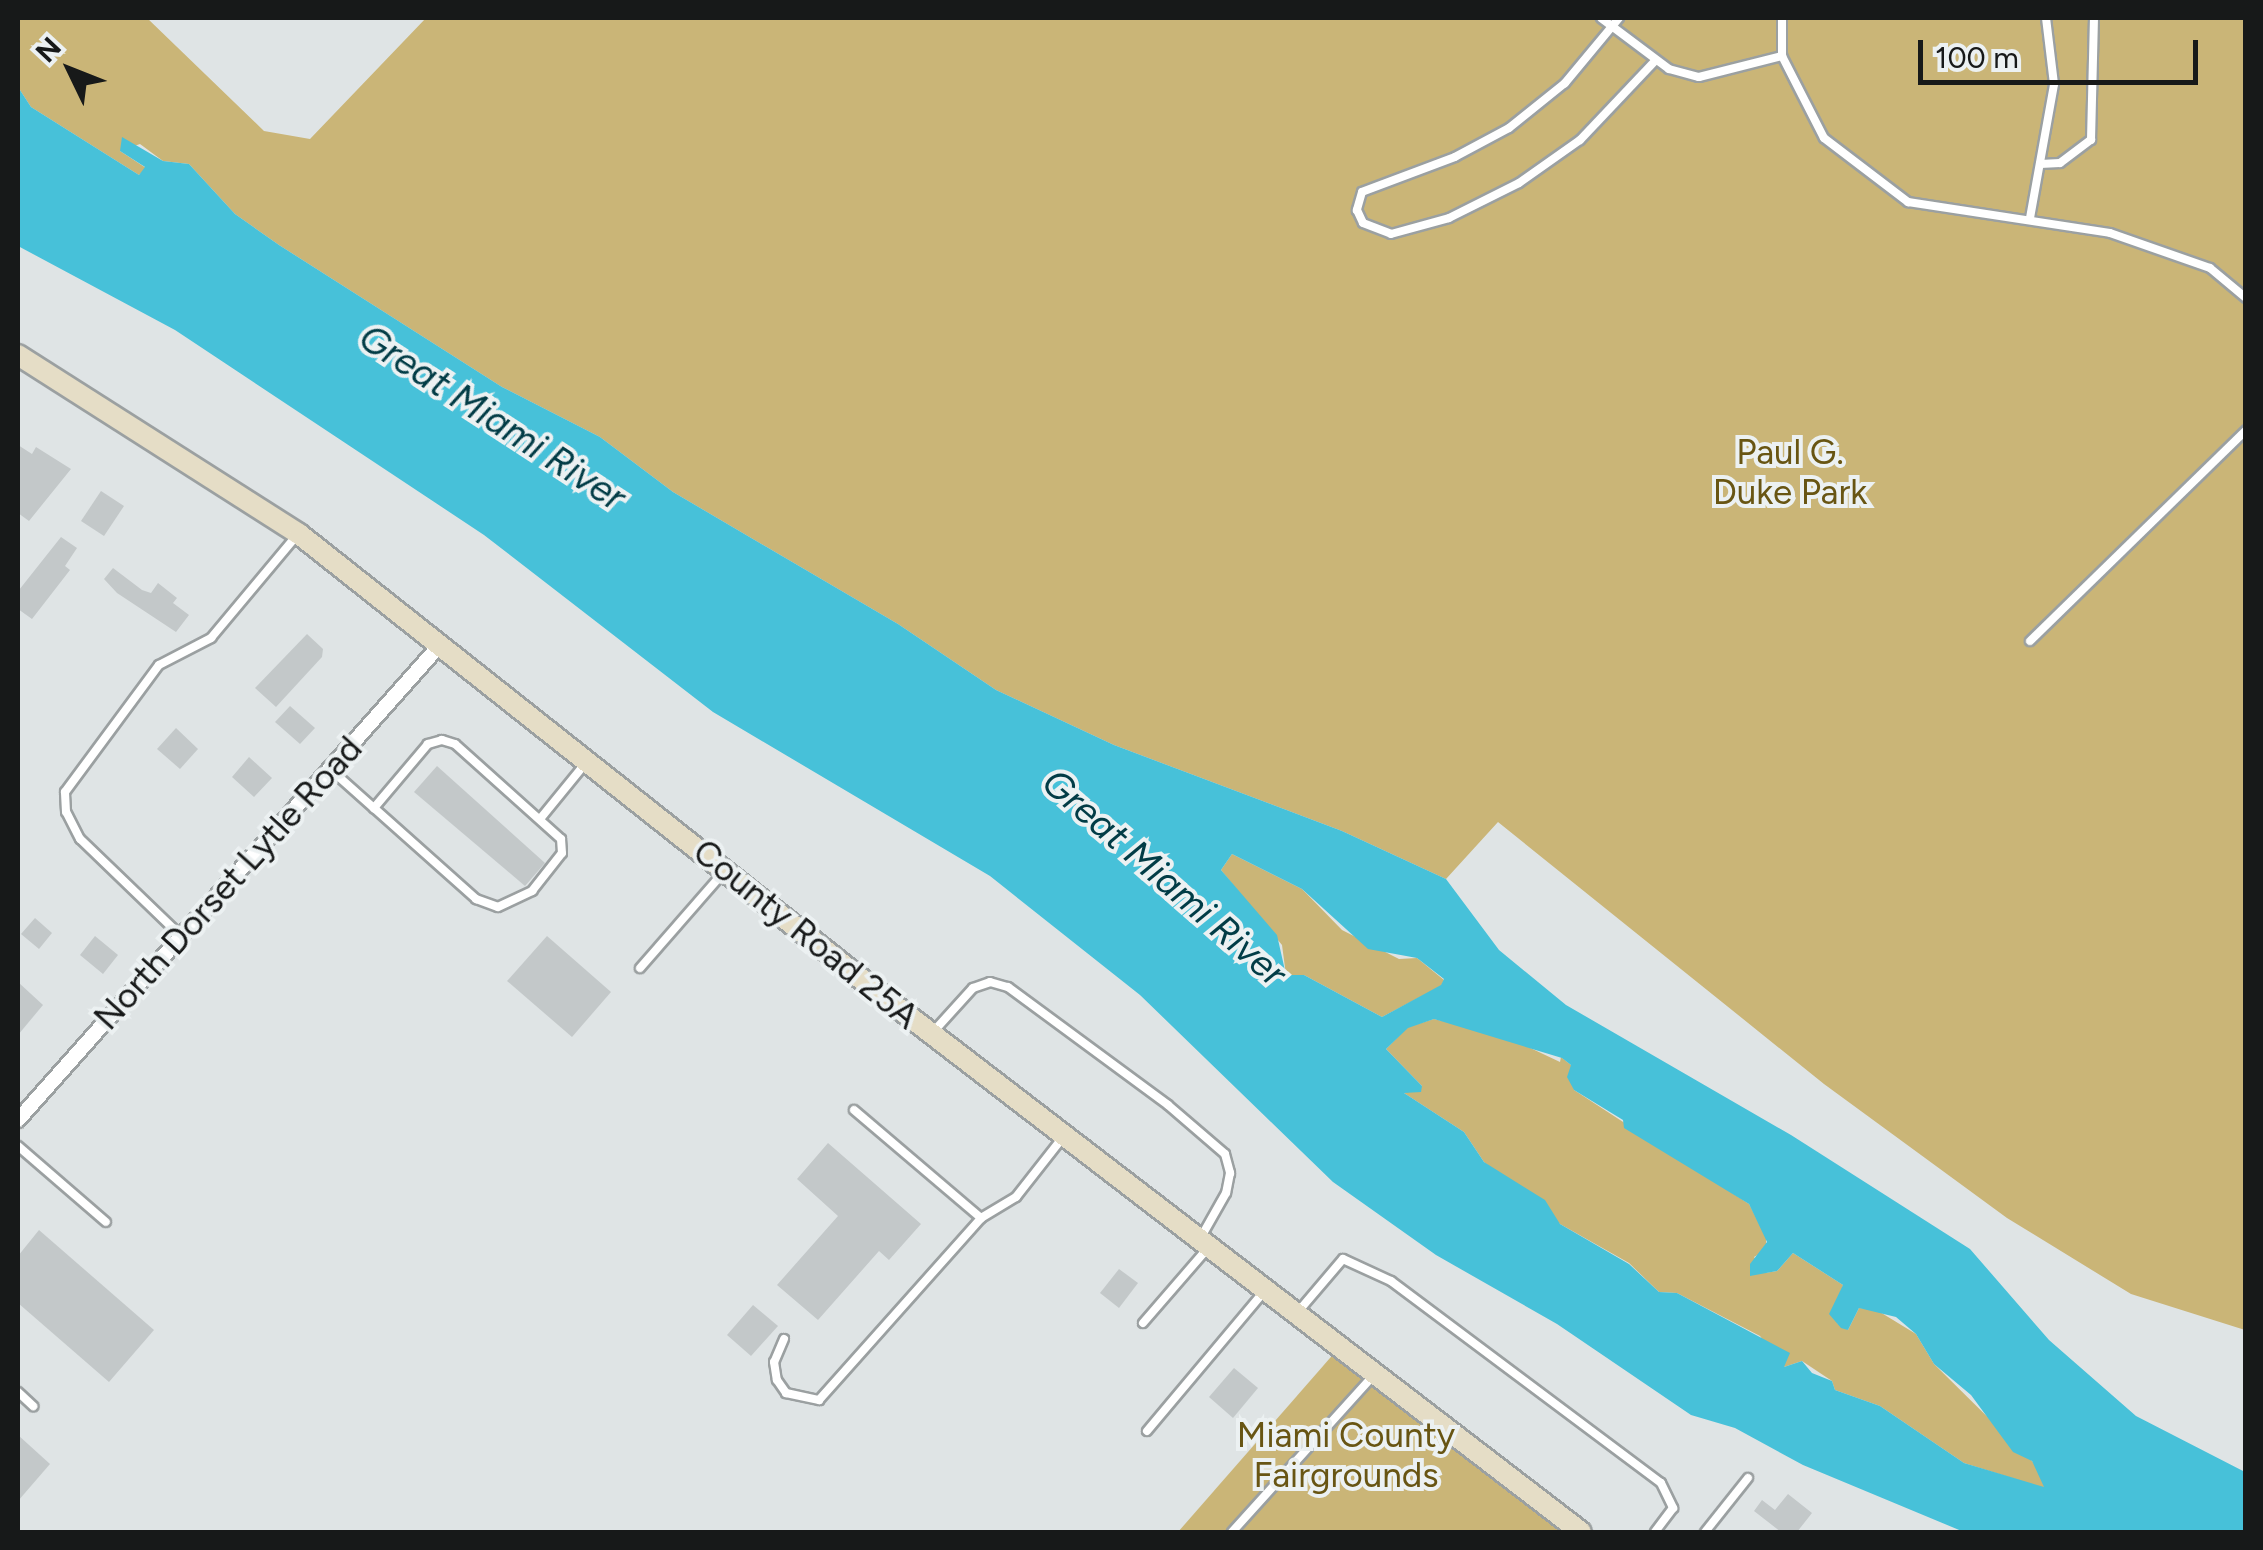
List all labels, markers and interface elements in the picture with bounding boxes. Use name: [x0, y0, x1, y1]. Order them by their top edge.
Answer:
north arrow: [20, 20, 120, 120]
scale bar: [1923, 20, 2203, 82]
text: N: [28, 30, 68, 69]
text: 100 m: [1935, 39, 2019, 76]
water label: Great Miami River: [350, 315, 634, 521]
park label: Paul G. Duke Park: [1713, 431, 1867, 513]
street label: North Dorset Lytle Road: [85, 728, 371, 1038]
water label: Great Miami River: [1033, 760, 1295, 996]
street label: County Road 25A: [685, 830, 927, 1038]
park label: Miami County Fairgrounds: [1237, 1414, 1455, 1496]

